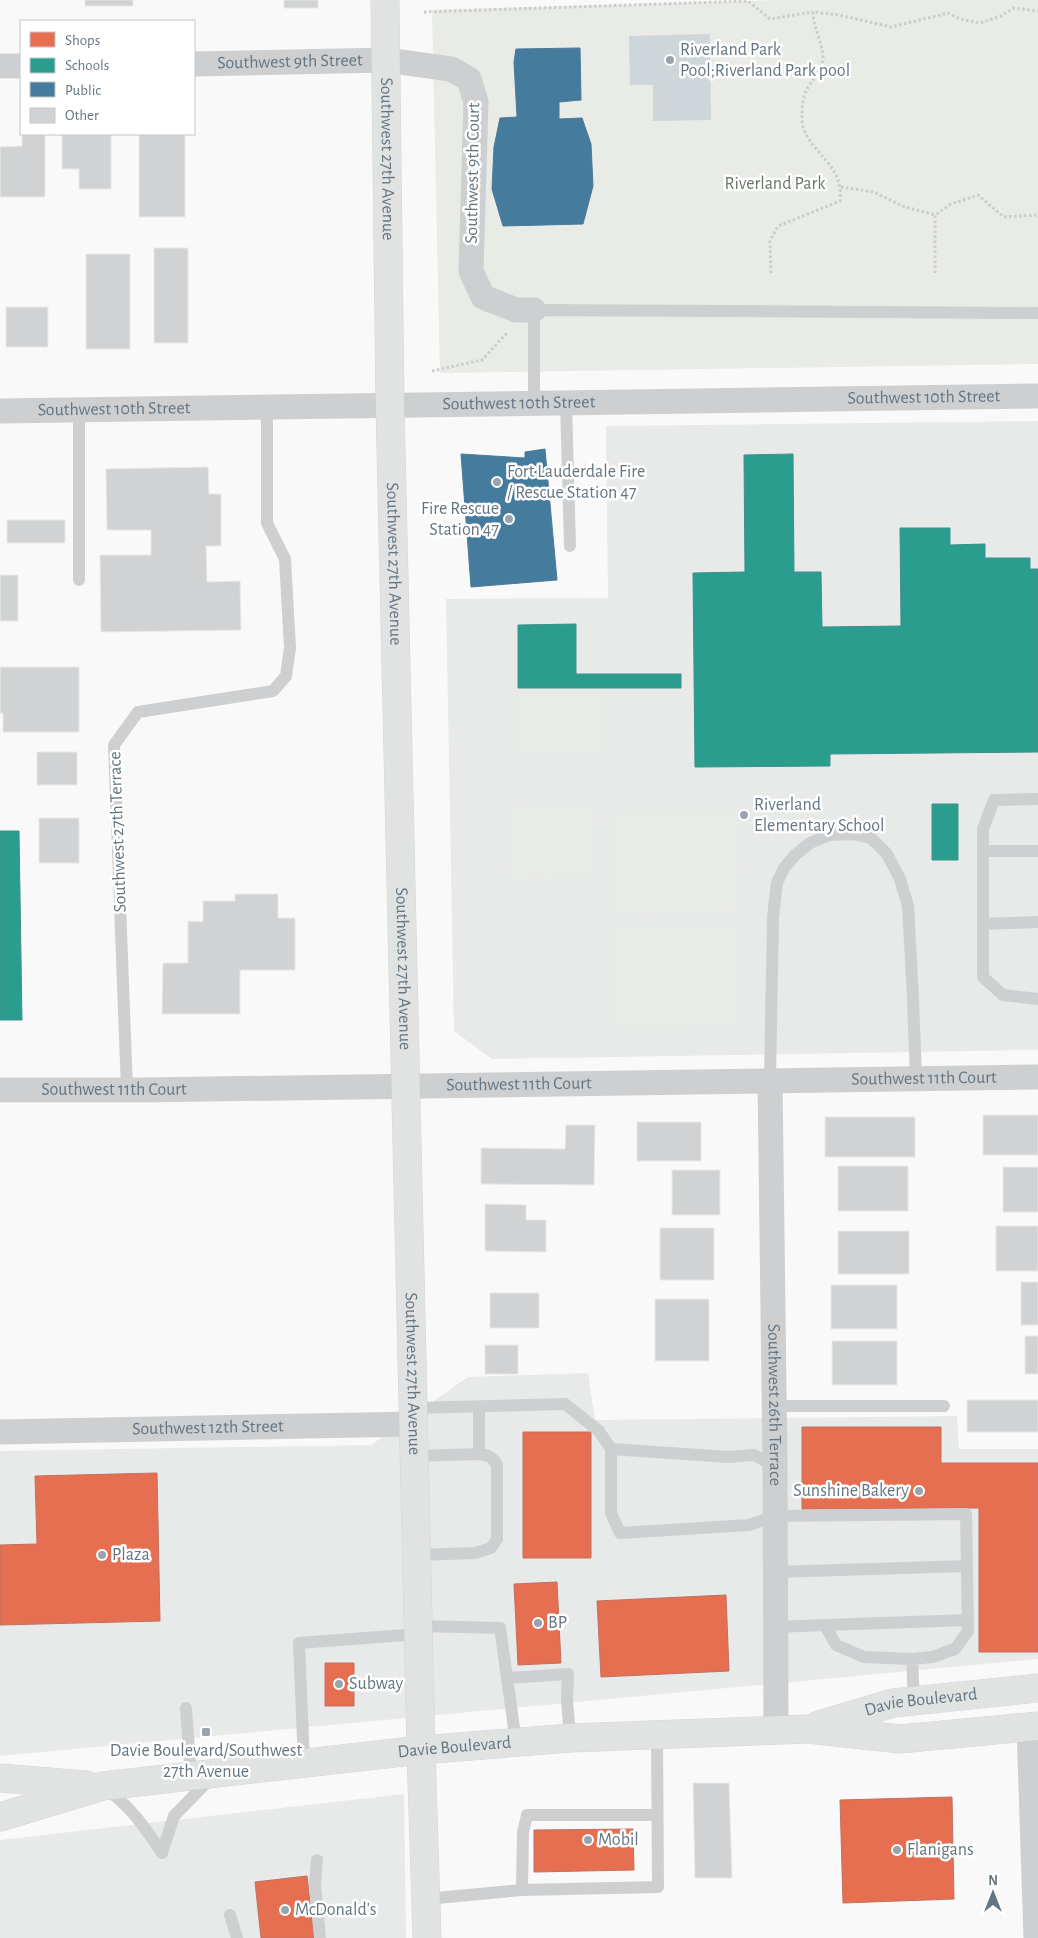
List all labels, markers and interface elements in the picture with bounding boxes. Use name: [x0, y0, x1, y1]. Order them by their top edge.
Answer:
legend: [20, 20, 195, 135]
text: Shops: [65, 33, 100, 48]
place label: Riverland Park Pool;Riverland Park pool: [680, 41, 850, 80]
street label: Southwest 9th Street: [217, 51, 363, 73]
marker: Riverland Park Pool;Riverland Park pool: [664, 54, 676, 66]
text: Schools: [65, 58, 109, 73]
street label: Southwest 27th Avenue: [377, 77, 397, 241]
text: Public: [65, 83, 101, 98]
street label: Southwest 9th Court: [463, 102, 483, 244]
text: Other: [65, 108, 99, 123]
park label: Riverland Park: [724, 175, 826, 193]
street label: Southwest 10th Street: [847, 388, 1001, 408]
street label: Southwest 10th Street: [442, 393, 596, 414]
street label: Southwest 10th Street: [37, 399, 191, 419]
place label: Fort Lauderdale Fire / Rescue Station 47: [507, 463, 645, 502]
marker: Fort Lauderdale Fire / Rescue Station 47: [491, 476, 503, 488]
street label: Southwest 27th Avenue: [383, 482, 405, 646]
place label: Fire Rescue Station 47: [421, 500, 499, 539]
marker: Fire Rescue Station 47: [503, 513, 515, 525]
street label: Southwest 27th Terrace: [106, 751, 130, 913]
place label: Riverland Elementary School: [754, 796, 885, 835]
marker: Riverland Elementary School: [738, 809, 750, 821]
street label: Southwest 27th Avenue: [392, 887, 414, 1050]
street label: Southwest 11th Court: [851, 1069, 997, 1089]
street label: Southwest 11th Court: [446, 1074, 592, 1095]
street label: Southwest 11th Court: [41, 1080, 187, 1099]
street label: Southwest 27th Avenue: [401, 1292, 423, 1455]
street label: Southwest 26th Terrace: [764, 1324, 784, 1486]
street label: Southwest 12th Street: [132, 1418, 284, 1438]
place label: Sunshine Bakery: [793, 1482, 909, 1500]
marker: Sunshine Bakery: [913, 1485, 925, 1497]
place label: Plaza: [112, 1546, 150, 1564]
marker: Plaza: [96, 1549, 108, 1561]
place label: BP: [548, 1614, 567, 1632]
marker: BP: [532, 1617, 544, 1629]
place label: Subway: [349, 1675, 404, 1693]
marker: Subway: [333, 1678, 345, 1690]
street label: Davie Boulevard: [862, 1685, 978, 1720]
marker: Davie Boulevard/Southwest 27th Avenue: [200, 1726, 212, 1738]
street label: Davie Boulevard: [397, 1734, 512, 1762]
place label: Davie Boulevard/Southwest 27th Avenue: [110, 1742, 302, 1781]
place label: Mobil: [598, 1831, 639, 1849]
marker: Mobil: [582, 1834, 594, 1846]
place label: Flanigans: [907, 1841, 974, 1859]
marker: Flanigans: [891, 1844, 903, 1856]
north arrow: [968, 1868, 1018, 1918]
text: N: [988, 1874, 998, 1888]
place label: McDonald's: [295, 1901, 377, 1919]
marker: McDonald's: [279, 1904, 291, 1916]

